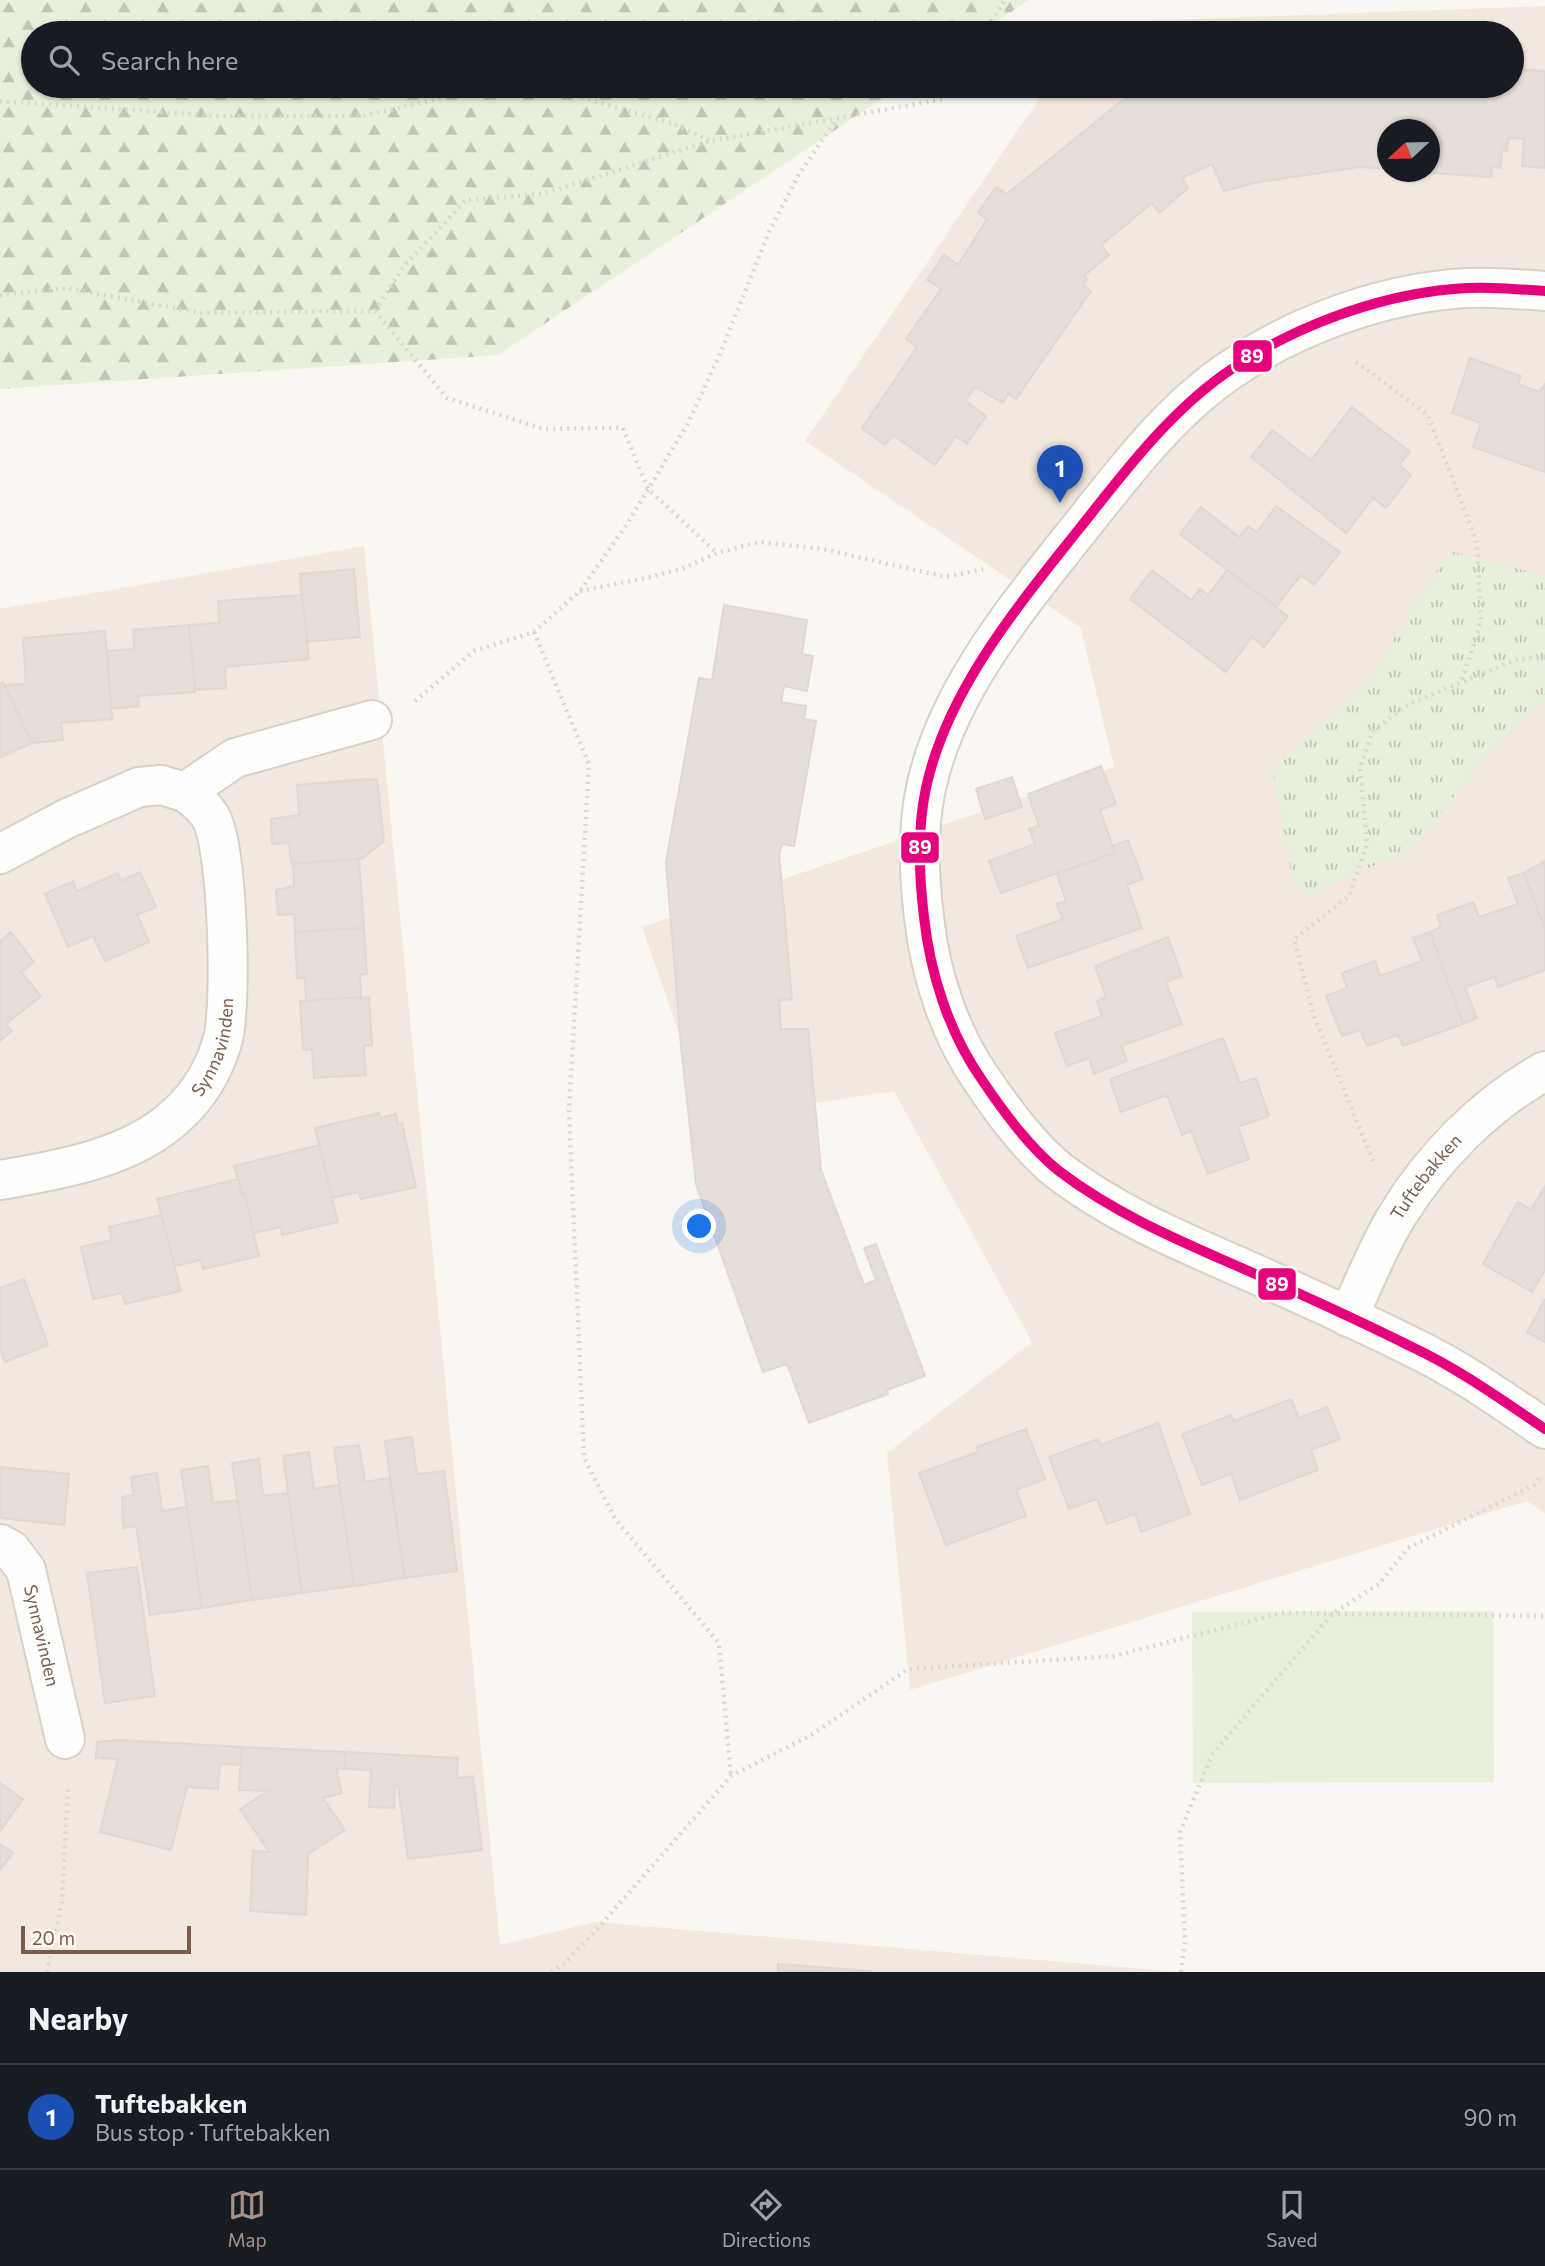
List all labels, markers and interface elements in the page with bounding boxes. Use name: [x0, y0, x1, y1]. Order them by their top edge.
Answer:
search box: [21, 21, 1524, 98]
icon: search: [45, 41, 83, 79]
text: Search here: [101, 44, 239, 75]
north arrow: [1377, 119, 1440, 182]
line badge: 89: [1232, 339, 1273, 373]
text: 89: [1240, 344, 1264, 367]
pin: 1: [1037, 445, 1083, 503]
line badge: 89: [900, 831, 940, 864]
text: 89: [908, 835, 932, 858]
street label: Synnavinden: [186, 997, 237, 1100]
street label: Tuftebakken: [1385, 1129, 1466, 1224]
your location: [682, 1209, 716, 1243]
line badge: 89: [1257, 1267, 1297, 1301]
text: 89: [1265, 1272, 1289, 1295]
street label: Synnavinden: [20, 1582, 65, 1689]
scale bar: [21, 1923, 191, 1955]
text: 20 m: [32, 1926, 75, 1949]
text: Nearby: [28, 1999, 128, 2036]
text: Tuftebakken: [95, 2087, 247, 2118]
text: 1: [46, 2103, 56, 2131]
text: 90 m: [1464, 2103, 1517, 2131]
text: Bus stop · Tuftebakken: [95, 2118, 330, 2146]
tab: Map: [228, 2186, 267, 2251]
tab: Directions: [722, 2186, 811, 2251]
tab: Saved: [1266, 2186, 1317, 2251]

